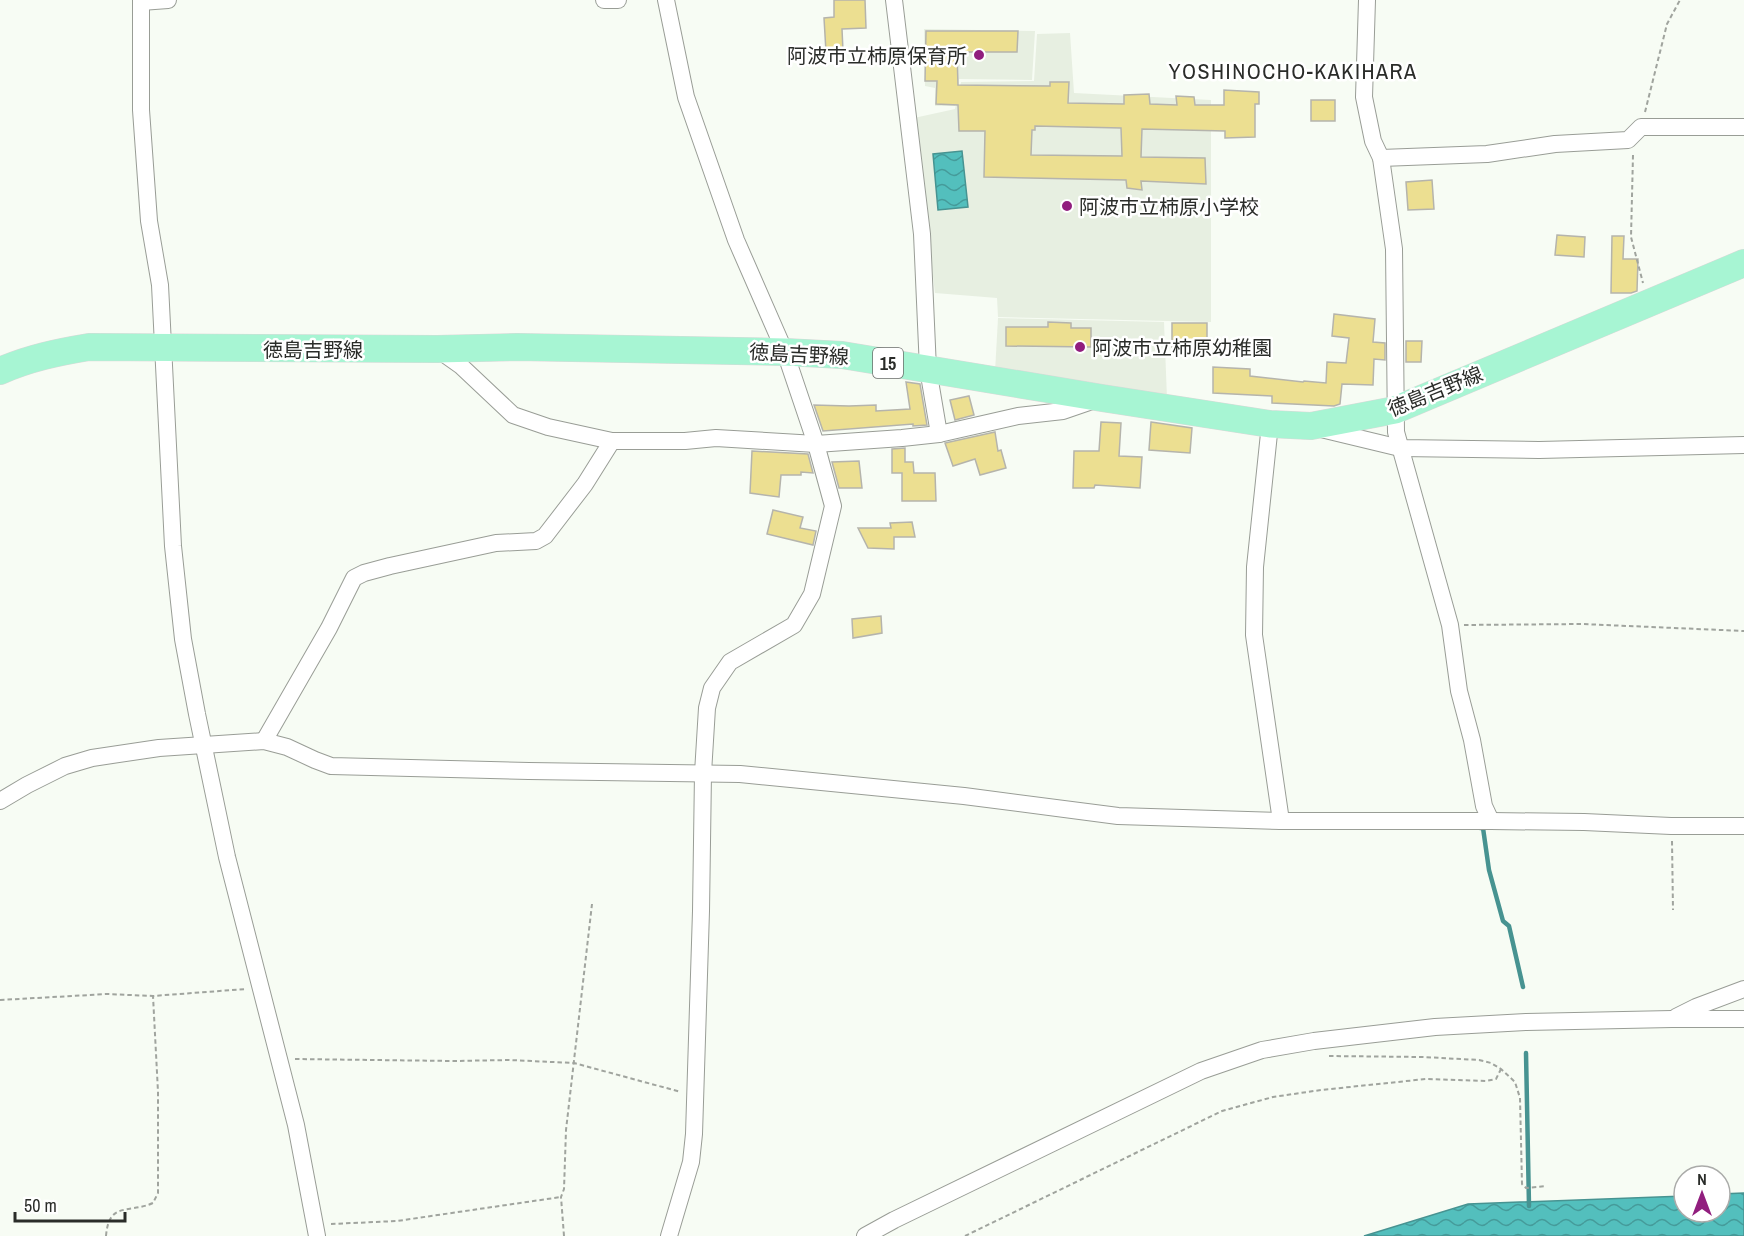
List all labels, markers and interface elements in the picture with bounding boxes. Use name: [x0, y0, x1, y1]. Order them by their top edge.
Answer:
place label: 阿波市立柿原保育所: [787, 42, 967, 69]
marker: 阿波市立柿原保育所: [972, 48, 986, 62]
district label: YOSHINOCHO-KAKIHARA: [1168, 56, 1418, 86]
place label: 阿波市立柿原小学校: [1079, 193, 1259, 220]
marker: 阿波市立柿原小学校: [1060, 199, 1074, 213]
place label: 阿波市立柿原幼稚園: [1092, 334, 1272, 361]
street label: 徳島吉野線: [263, 336, 363, 363]
street label: 徳島吉野線: [748, 338, 850, 370]
marker: 阿波市立柿原幼稚園: [1073, 340, 1087, 354]
road number: 15: [873, 348, 903, 378]
street label: 徳島吉野線: [1384, 360, 1486, 422]
north arrow: [1672, 1164, 1732, 1224]
text: N: [1697, 1168, 1707, 1190]
scale bar: [15, 1185, 124, 1223]
text: 50 m: [24, 1193, 57, 1218]

